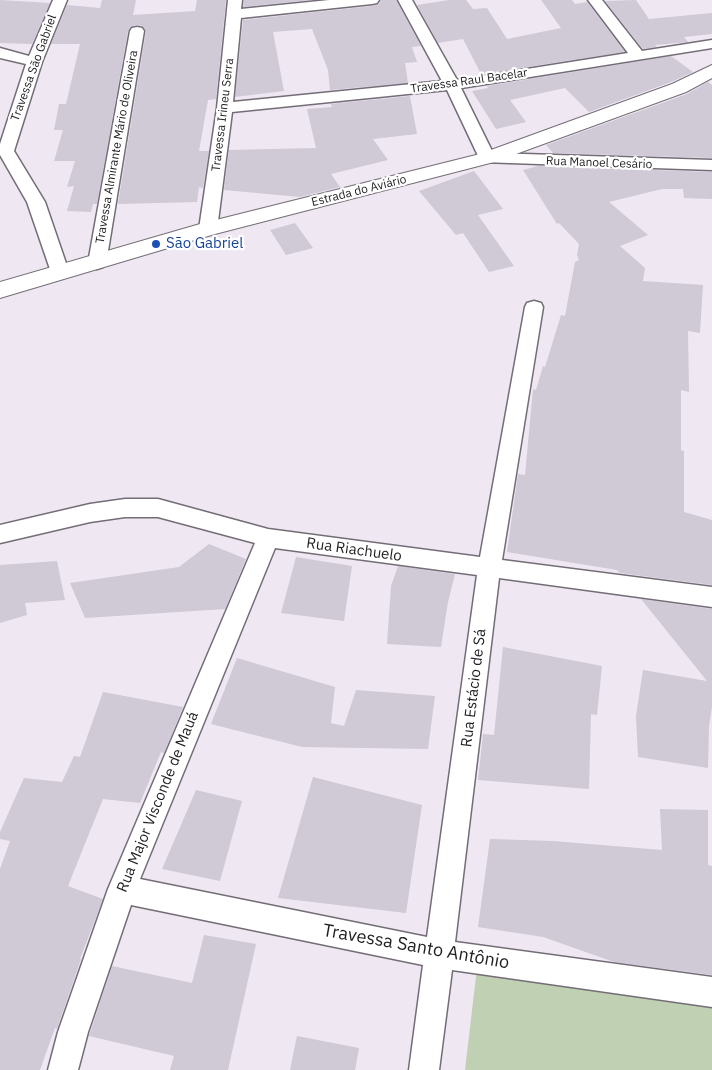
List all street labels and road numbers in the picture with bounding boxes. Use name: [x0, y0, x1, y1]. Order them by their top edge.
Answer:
street label: Travessa São Gabriel: [8, 13, 60, 123]
street label: Travessa Almirante Mário de Oliveira: [93, 49, 141, 245]
street label: Travessa Irineu Serra: [209, 57, 237, 173]
street label: Travessa Raul Bacelar: [410, 66, 528, 96]
street label: Rua Manoel Cesário: [546, 154, 652, 172]
street label: Estrada do Aviário: [310, 172, 408, 210]
street label: Rua Riachuelo: [305, 534, 403, 566]
street label: Rua Estácio de Sá: [458, 628, 490, 748]
street label: Rua Major Visconde de Mauá: [113, 709, 203, 895]
street label: Travessa Santo Antônio: [321, 920, 511, 974]

